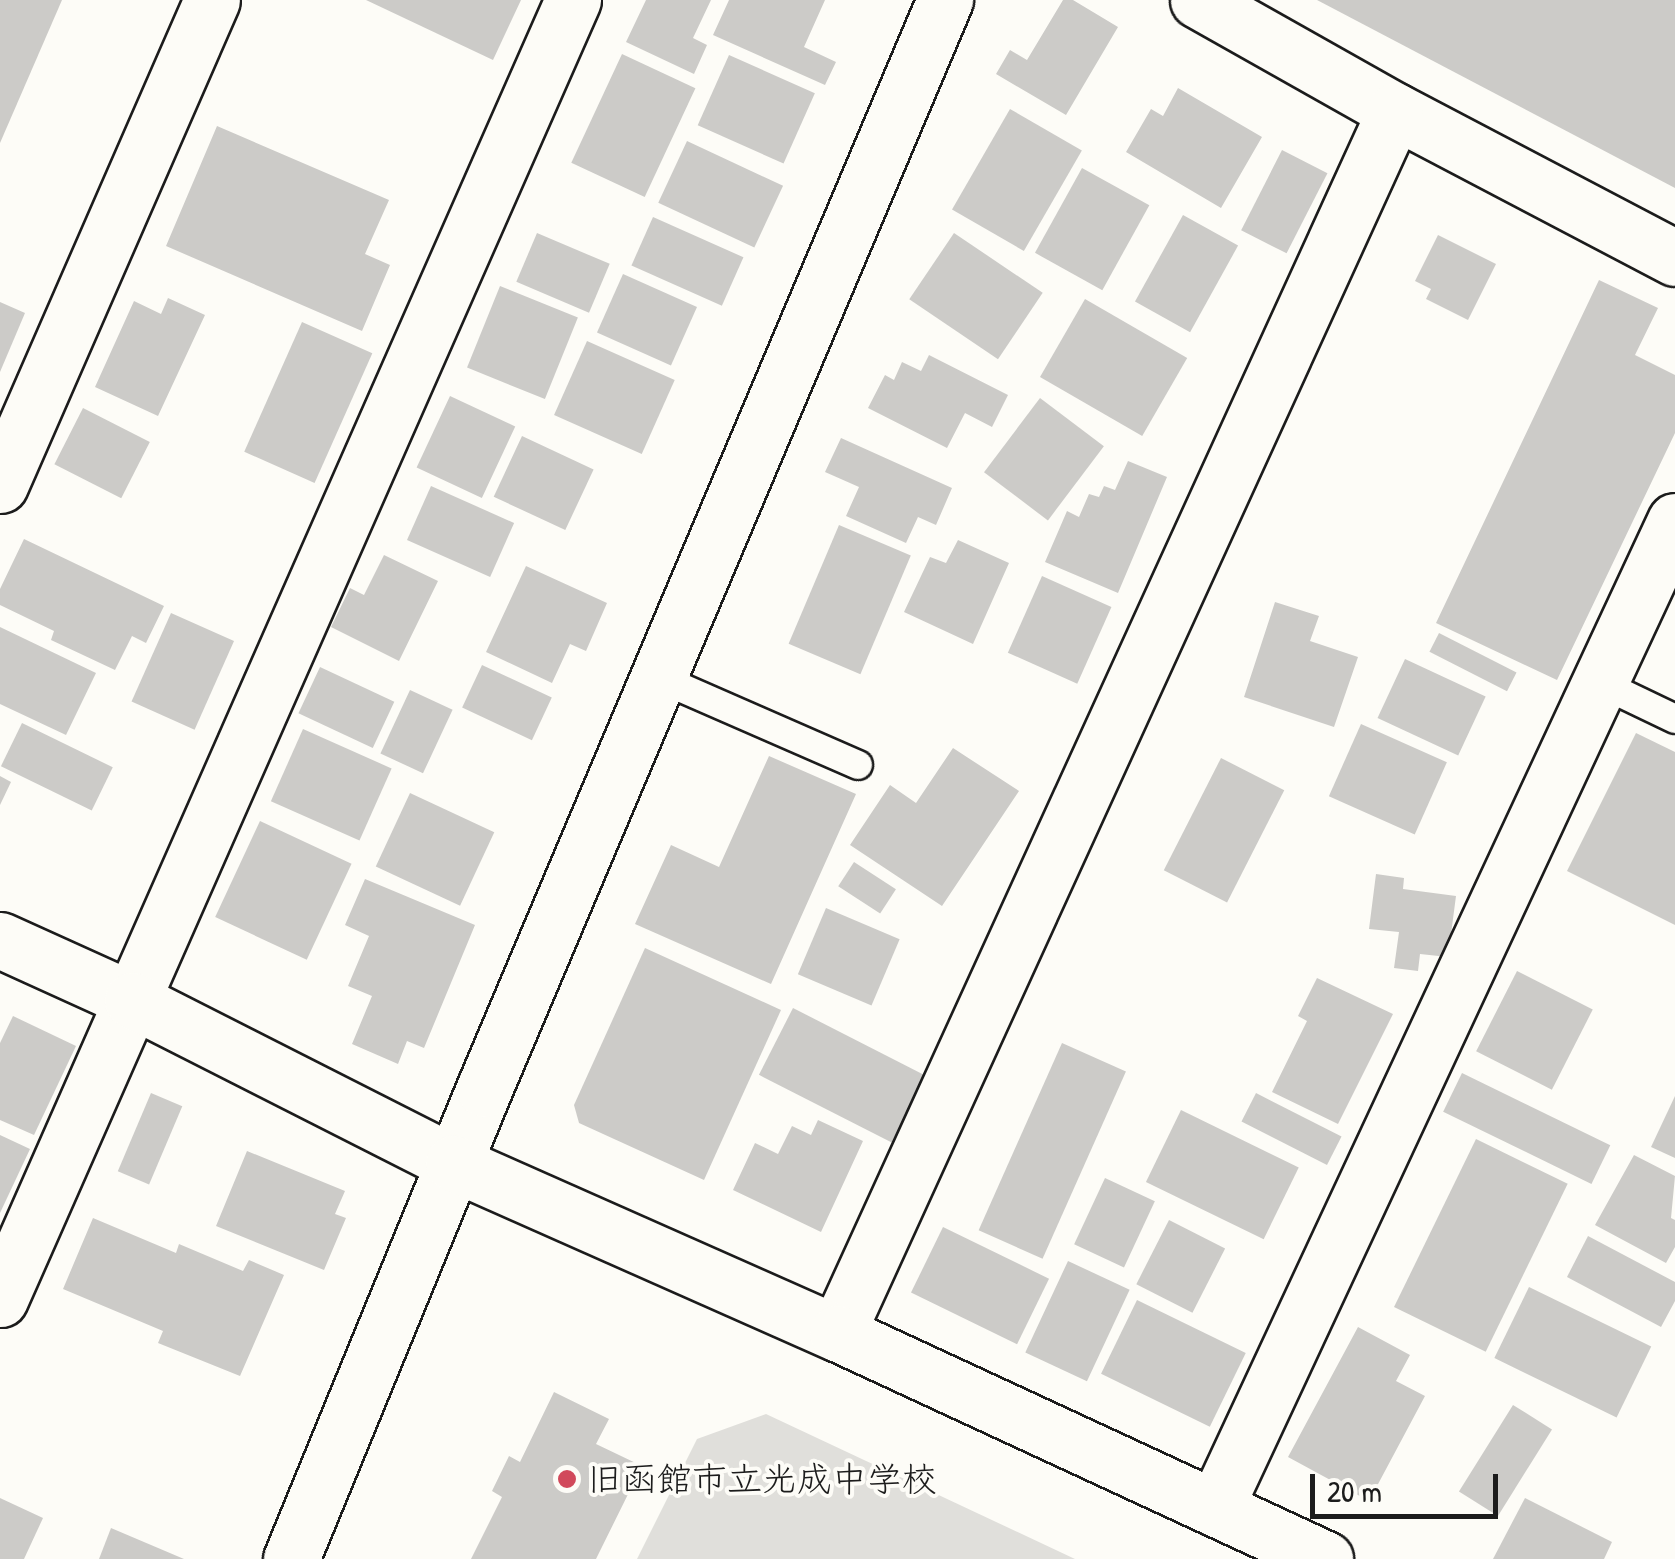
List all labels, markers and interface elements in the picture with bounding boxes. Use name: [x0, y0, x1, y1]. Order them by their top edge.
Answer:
scale bar: [1315, 1454, 1502, 1516]
place label: 旧函館市立光成中学校: [587, 1458, 937, 1500]
marker: 旧函館市立光成中学校: [556, 1468, 578, 1490]
text: 20 m: [1327, 1471, 1382, 1511]

